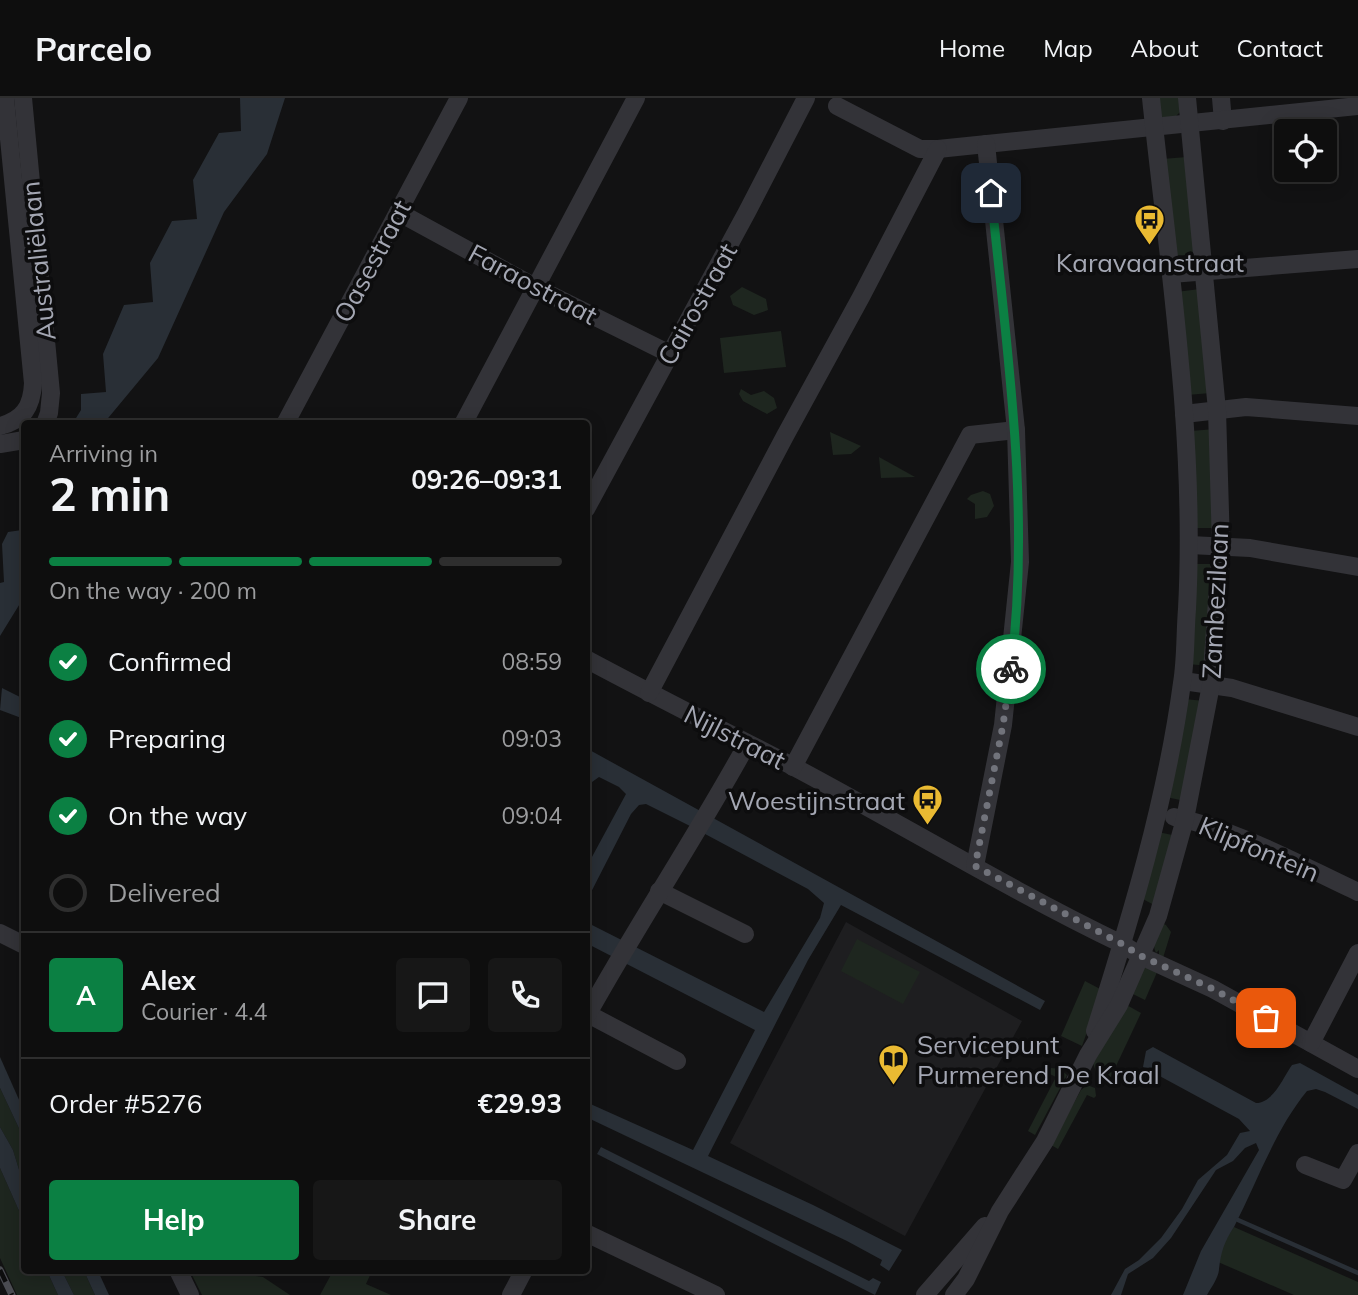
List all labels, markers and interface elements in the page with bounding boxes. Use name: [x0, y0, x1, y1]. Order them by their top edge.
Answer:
text: Parcelo: [35, 28, 152, 69]
text: Home: [939, 33, 1005, 63]
text: Map: [1043, 33, 1093, 63]
text: About: [1131, 33, 1199, 63]
text: Contact: [1237, 33, 1323, 63]
map controls: [1274, 119, 1337, 182]
button: locate: [1274, 119, 1337, 182]
pin: [961, 163, 1021, 223]
icon: home: [972, 174, 1010, 212]
street label: Australiëlaan: [13, 180, 63, 342]
street label: Oasestraat: [326, 194, 418, 328]
bus stop icon: Karavaanstraat: [1133, 202, 1167, 246]
street label: Faraostraat: [463, 236, 603, 332]
street label: Cairostraat: [650, 237, 744, 371]
place label: Karavaanstraat: [1056, 246, 1244, 279]
text: Arriving in: [49, 439, 158, 468]
text: 09:26–09:31: [411, 463, 562, 496]
text: 2 min: [49, 465, 170, 523]
street label: Zambezilaan: [1194, 522, 1236, 680]
text: On the way · 200 m: [49, 576, 257, 605]
courier: [976, 634, 1046, 704]
icon: check: [49, 643, 87, 681]
text: Confirmed: [108, 645, 232, 678]
text: 08:59: [502, 647, 562, 676]
icon: bike: [992, 650, 1030, 688]
street label: Nijlstraat: [679, 697, 791, 777]
icon: check: [49, 720, 87, 758]
text: Preparing: [108, 722, 226, 755]
text: 09:03: [502, 724, 562, 753]
bus stop icon: Woestijnstraat: [911, 783, 945, 827]
place label: Woestijnstraat: [728, 784, 905, 817]
icon: check: [49, 797, 87, 835]
text: On the way: [108, 799, 247, 832]
text: 09:04: [502, 801, 562, 830]
street label: Klipfontein: [1194, 809, 1324, 889]
text: Delivered: [108, 876, 221, 909]
button: chat: [396, 958, 470, 1032]
button: phone: [488, 958, 562, 1032]
text: Alex: [141, 964, 196, 997]
text: A: [76, 979, 96, 1012]
pin: [1236, 988, 1296, 1048]
text: Courier · 4.4: [141, 997, 267, 1026]
icon: bag: [1247, 999, 1285, 1037]
place label: Servicepunt Purmerend De Kraal: [917, 1028, 1160, 1091]
library icon: Servicepunt Purmerend De Kraal: [877, 1042, 911, 1086]
text: Order #5276: [49, 1087, 202, 1120]
text: €29.93: [478, 1087, 562, 1120]
button: Help: [49, 1180, 299, 1260]
button: Share: [313, 1180, 562, 1260]

